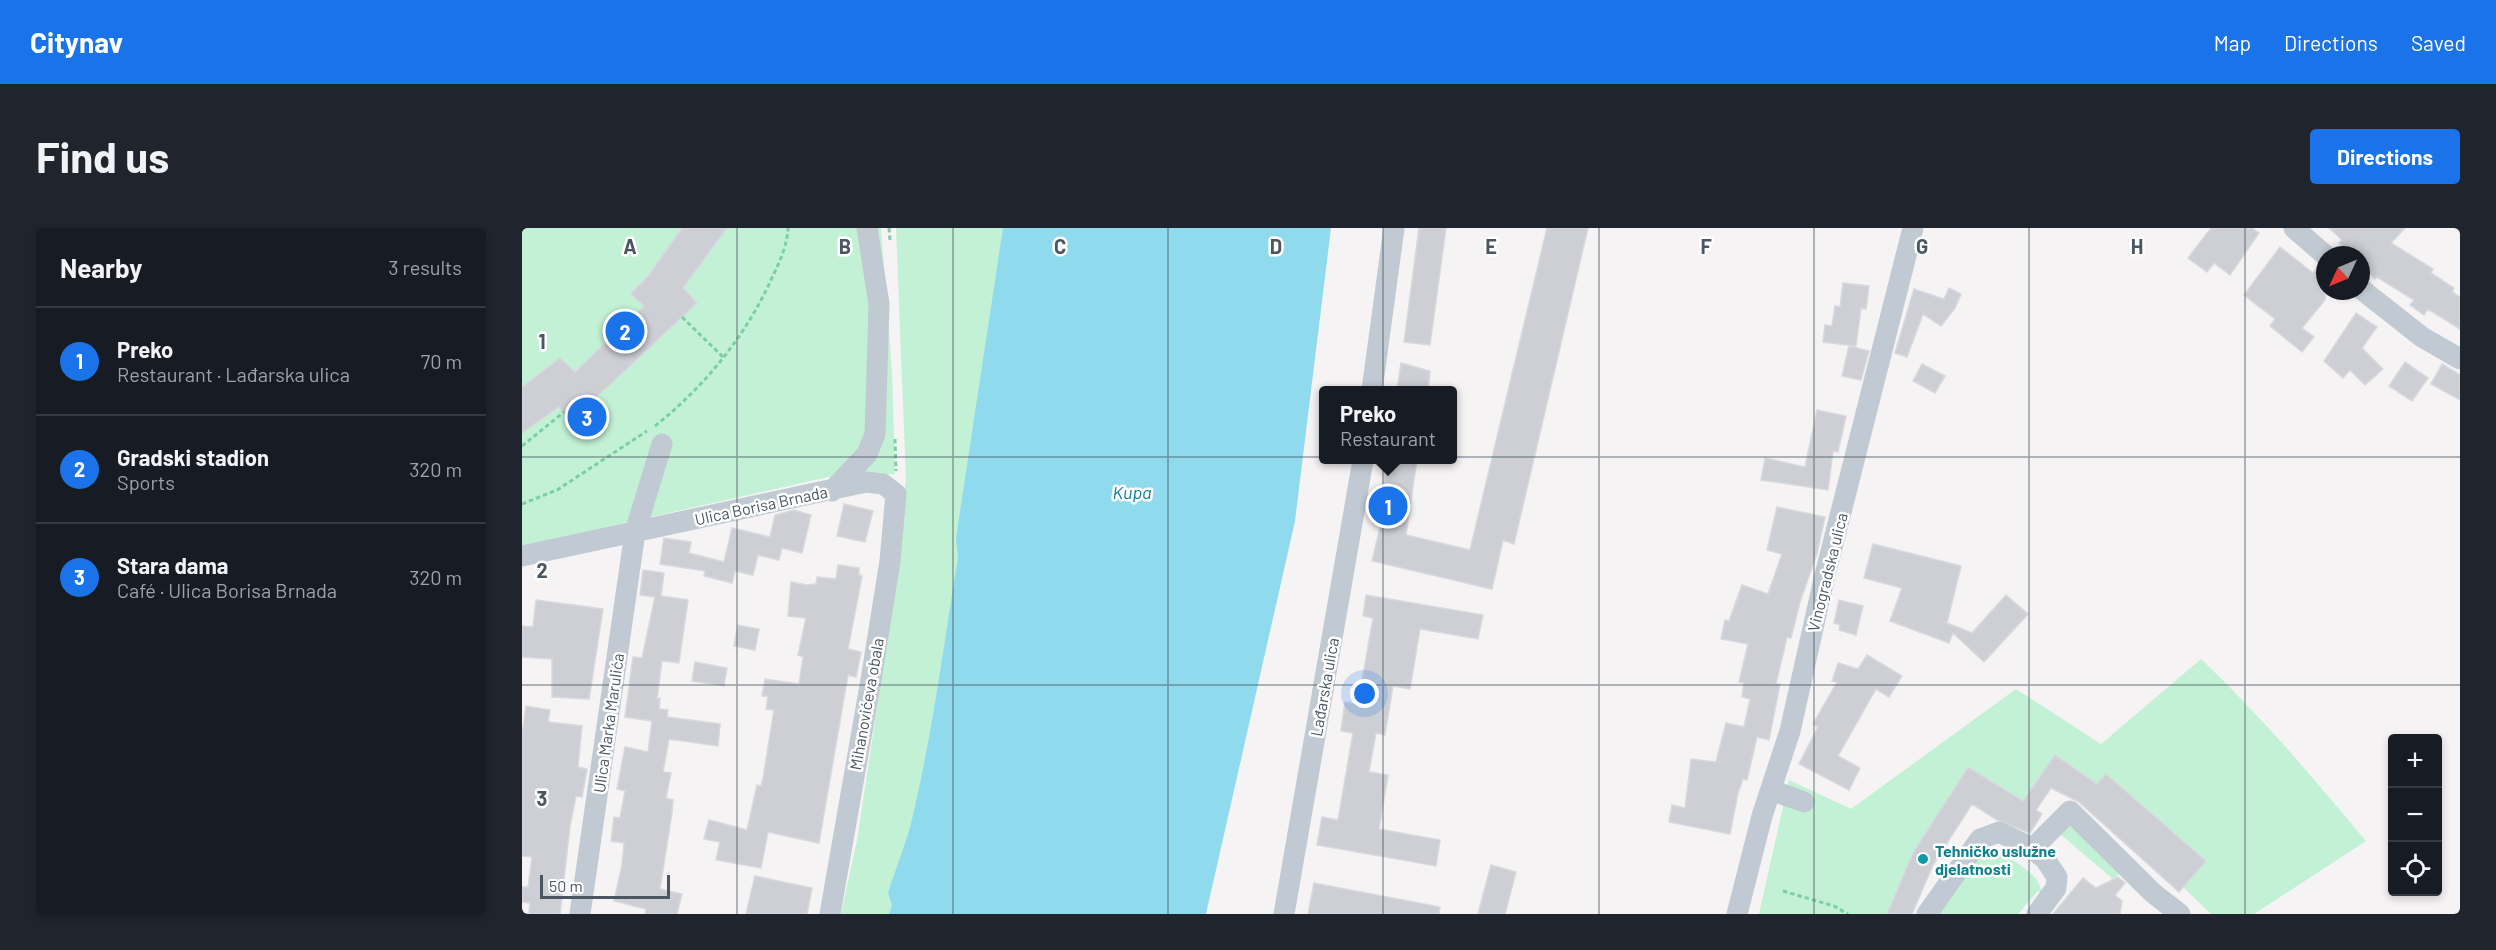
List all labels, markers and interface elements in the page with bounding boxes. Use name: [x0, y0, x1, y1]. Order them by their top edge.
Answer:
text: Citynav: [30, 25, 123, 59]
text: Map: [2214, 30, 2251, 55]
text: Directions: [2284, 30, 2378, 55]
text: Saved: [2411, 30, 2466, 55]
button: Directions: [2310, 129, 2460, 184]
text: Find us: [36, 131, 169, 181]
text: A: [623, 234, 637, 258]
text: B: [839, 234, 851, 258]
text: C: [1054, 234, 1066, 258]
text: D: [1270, 234, 1282, 258]
text: E: [1485, 234, 1497, 258]
text: F: [1700, 234, 1712, 258]
text: G: [1916, 234, 1928, 258]
text: H: [2131, 234, 2143, 258]
north arrow: [2316, 246, 2370, 300]
text: Nearby: [60, 252, 142, 283]
text: 3 results: [388, 255, 462, 279]
pin: 2: [606, 308, 644, 354]
text: 1: [538, 329, 546, 353]
text: Preko: [117, 336, 173, 362]
text: 1: [76, 349, 83, 373]
text: 70 m: [421, 349, 462, 373]
text: Restaurant · Lađarska ulica: [117, 362, 350, 386]
popup: [1319, 386, 1457, 464]
pin: 3: [568, 394, 606, 440]
text: Preko: [1340, 400, 1396, 426]
text: Restaurant: [1340, 426, 1436, 450]
text: Gradski stadion: [117, 444, 269, 470]
text: 2: [74, 457, 85, 481]
text: 320 m: [409, 457, 462, 481]
text: Sports: [117, 470, 175, 494]
water label: Kupa: [1112, 481, 1152, 503]
street label: Ulica Borisa Brnada: [693, 482, 829, 528]
pin: 1: [1368, 484, 1408, 528]
street label: Vinogradska ulica: [1803, 511, 1851, 633]
text: Stara dama: [117, 552, 228, 578]
text: 2: [536, 558, 548, 582]
text: 3: [74, 565, 85, 589]
text: 320 m: [409, 565, 462, 589]
text: Café · Ulica Borisa Brnada: [117, 578, 337, 602]
street label: Mihanovićeva obala: [845, 636, 887, 772]
street label: Lađarska ulica: [1306, 636, 1342, 738]
street label: Ulica Marka Marulića: [589, 652, 627, 794]
your location: [1350, 679, 1379, 708]
map controls: [2388, 734, 2442, 896]
button: +: [2388, 734, 2442, 788]
text: 3: [537, 786, 547, 810]
button: −: [2388, 788, 2442, 842]
place label: Tehničko uslužne djelatnosti: [1935, 841, 2056, 878]
button: locate: [2388, 842, 2442, 896]
marker: Tehničko uslužne djelatnosti: [1916, 852, 1930, 866]
scale bar: [540, 872, 670, 900]
text: 50 m: [549, 876, 583, 895]

